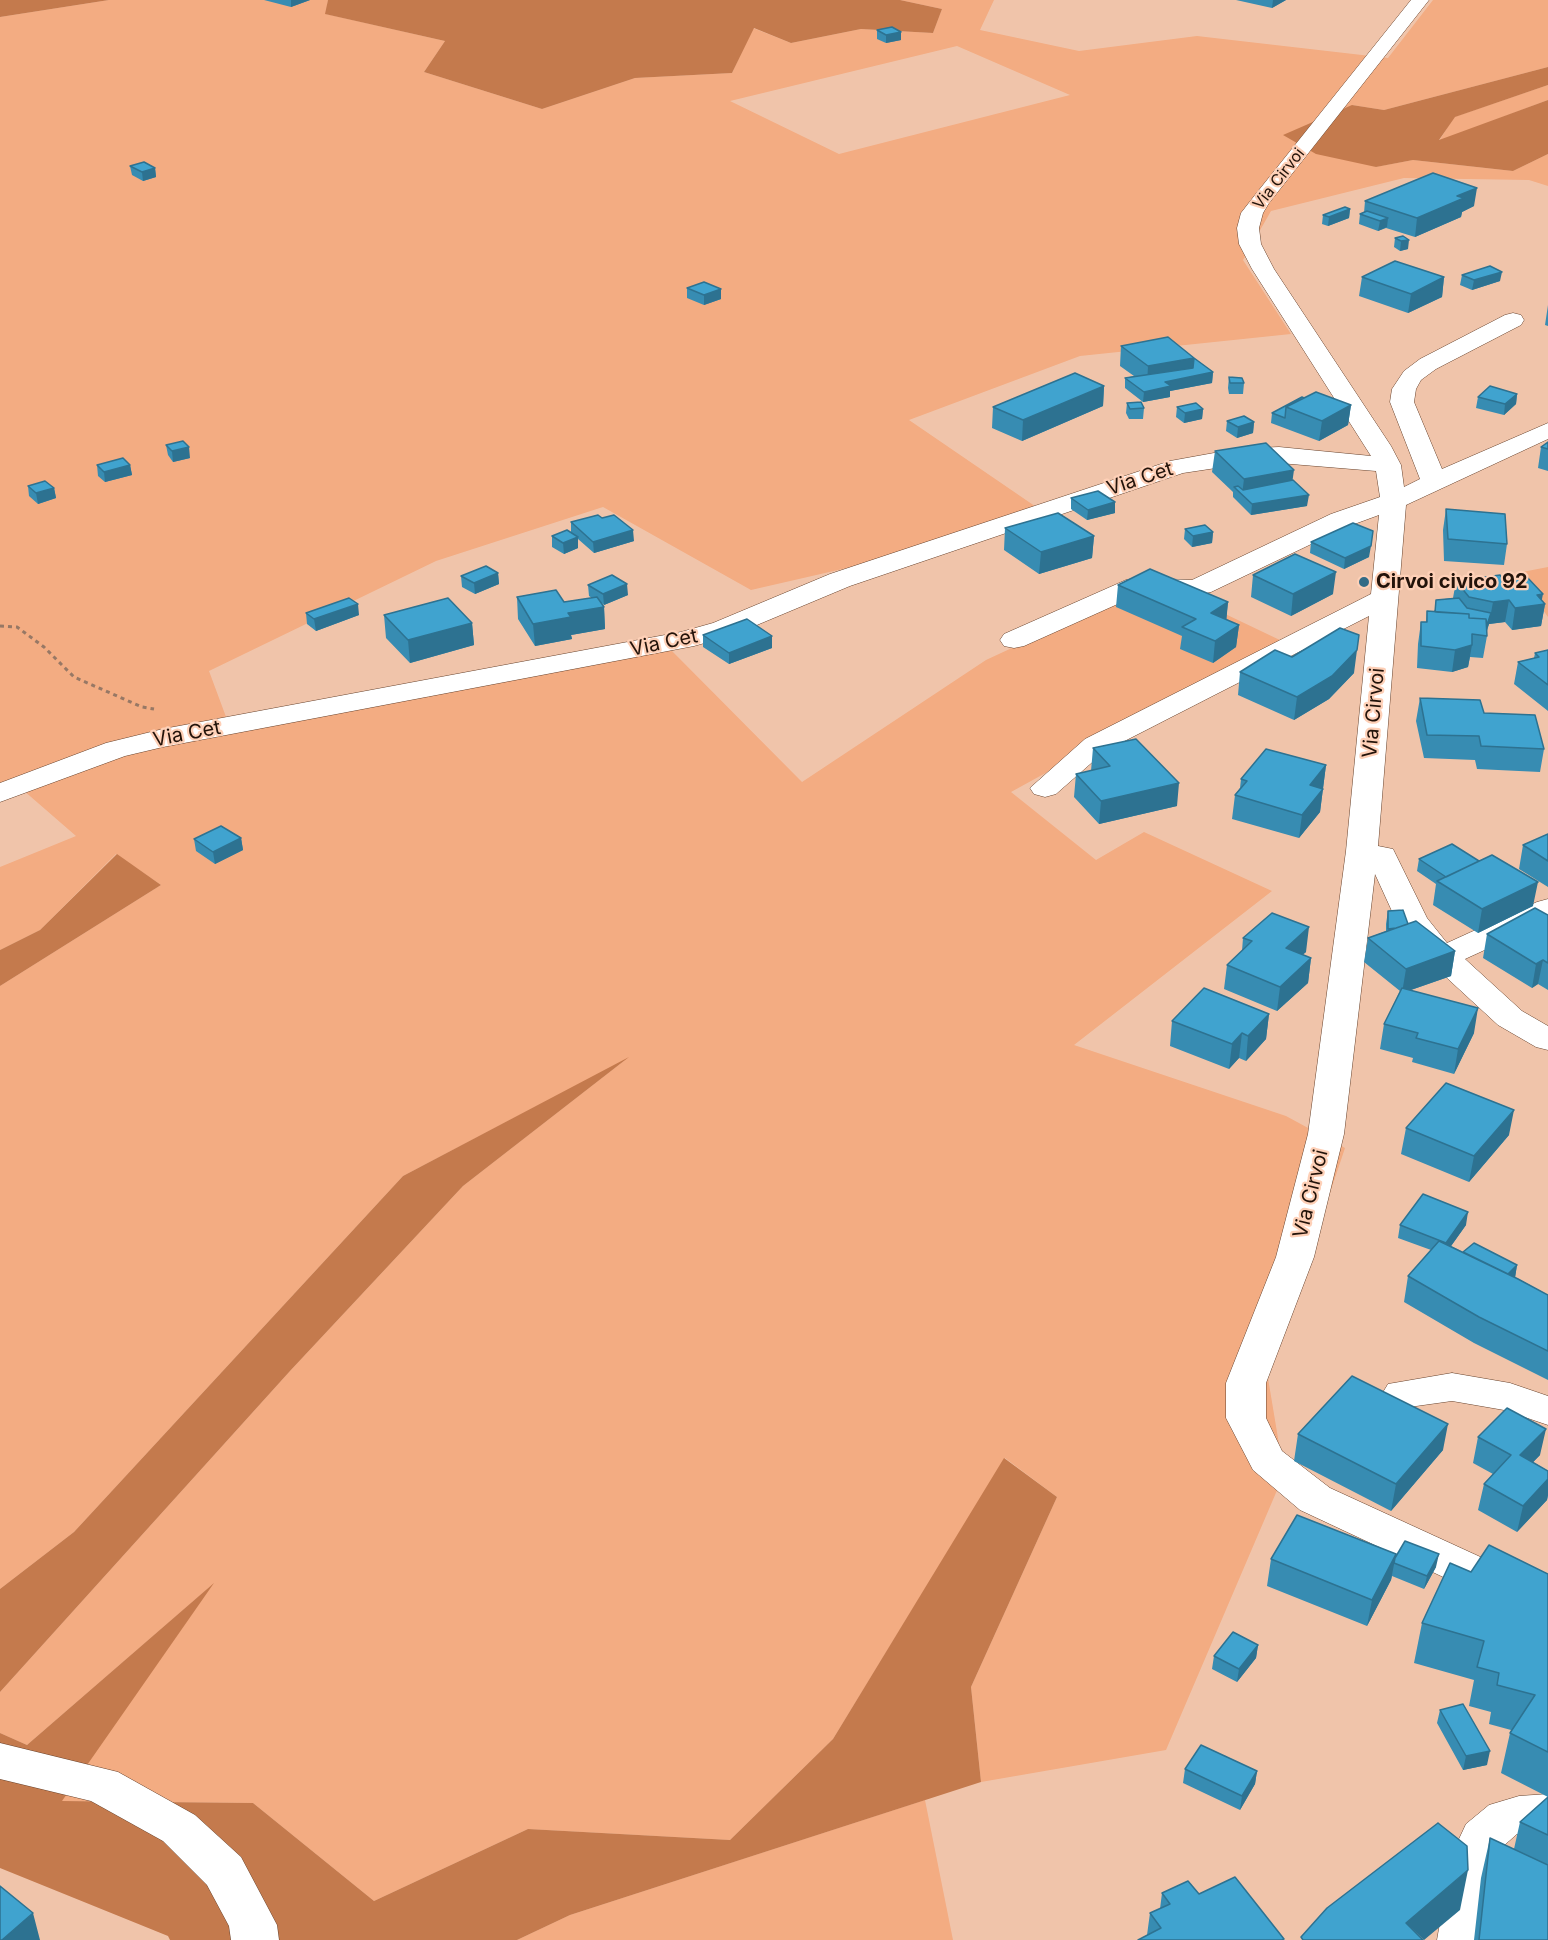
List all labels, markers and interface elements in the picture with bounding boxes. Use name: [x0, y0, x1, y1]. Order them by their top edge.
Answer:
street label: Via Cirvoi: [1249, 145, 1309, 213]
street label: Via Cet: [1104, 457, 1176, 501]
place label: Cirvoi civico 92: [1376, 570, 1528, 594]
marker: Cirvoi civico 92: [1357, 575, 1371, 589]
street label: Via Cet: [628, 624, 700, 662]
street label: Via Cirvoi: [1358, 667, 1390, 759]
street label: Via Cet: [151, 716, 223, 752]
street label: Via Cirvoi: [1288, 1147, 1334, 1241]

